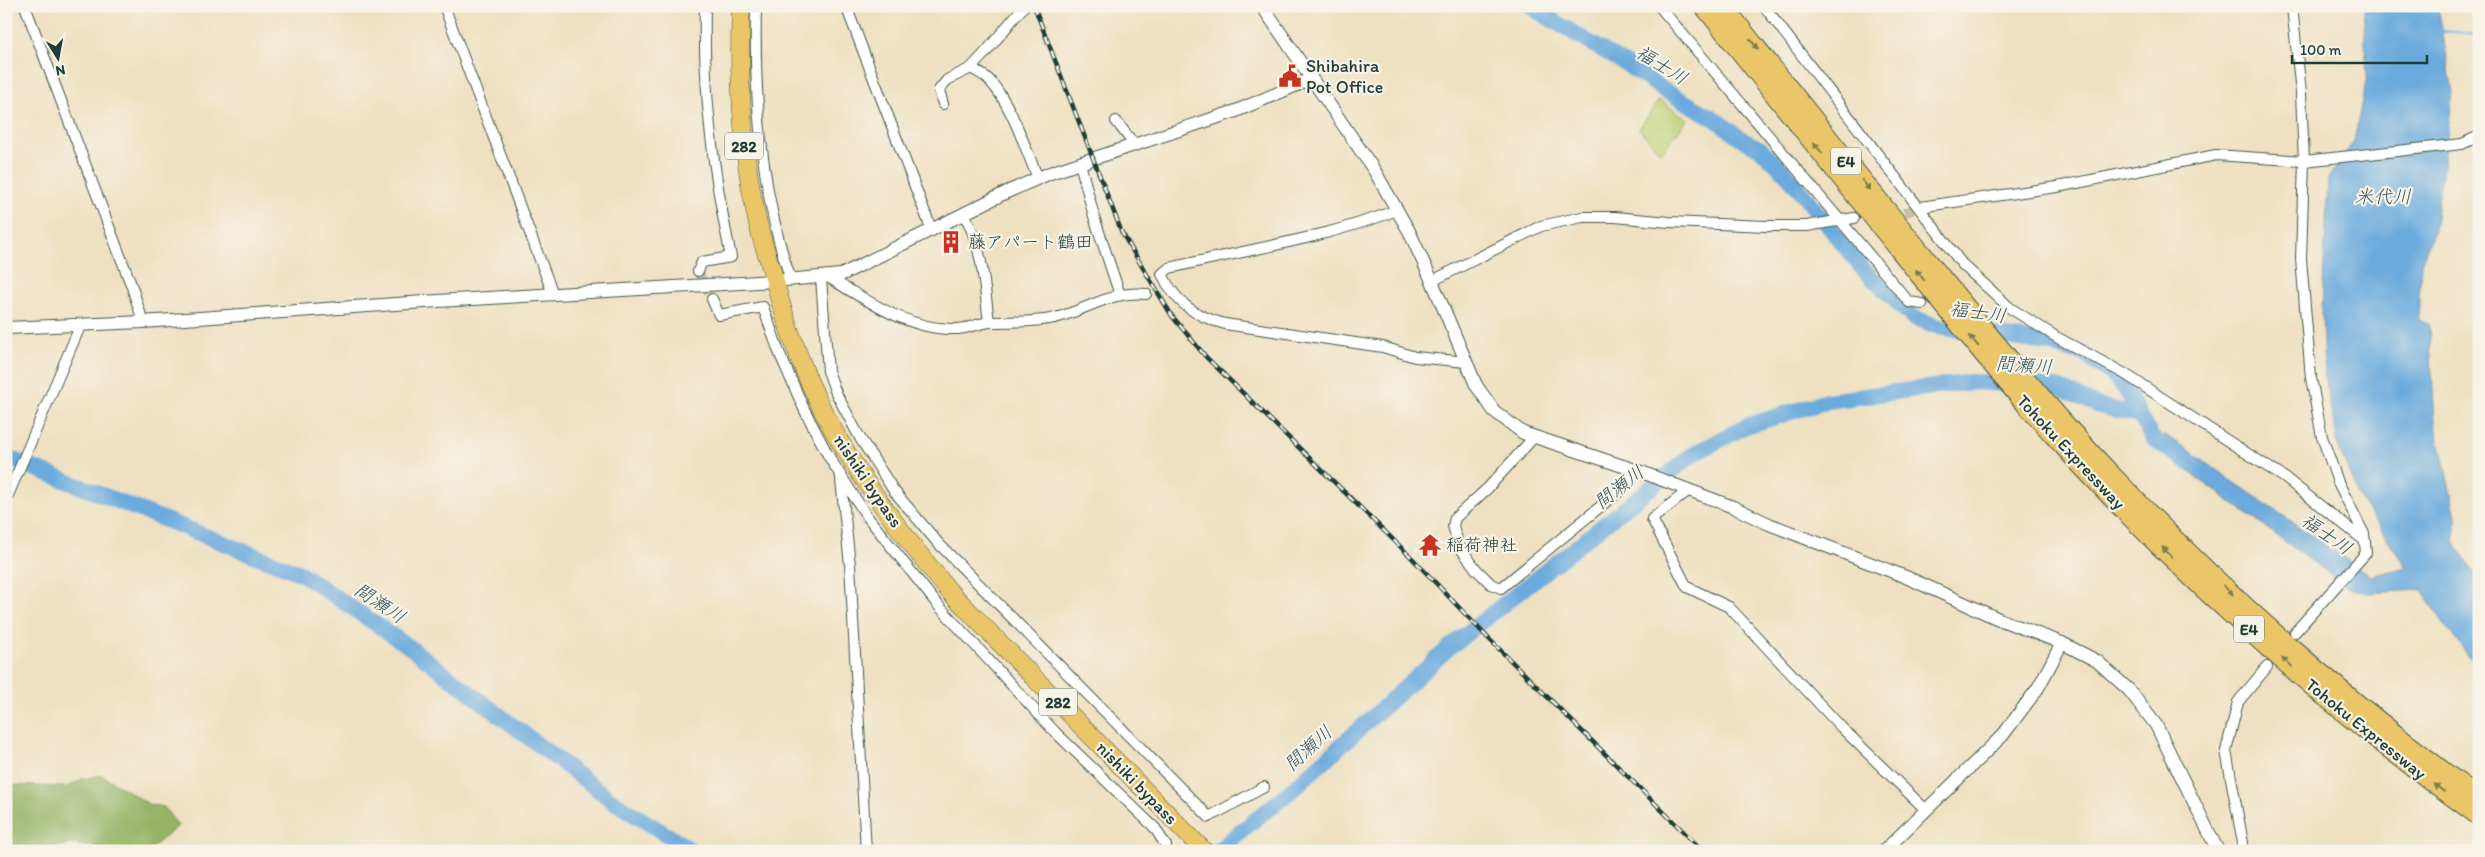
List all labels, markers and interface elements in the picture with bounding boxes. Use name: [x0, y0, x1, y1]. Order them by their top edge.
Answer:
north arrow: [32, 32, 82, 82]
scale bar: [2292, 32, 2428, 64]
one-way arrow: [1748, 38, 1759, 51]
water label: 福士川: [1632, 40, 1692, 90]
text: 100 m: [2300, 41, 2342, 59]
place label: Shibahira Pot Office: [1306, 55, 1383, 98]
text: N: [54, 61, 67, 80]
public building icon: Shibahira Pot Office: [1277, 63, 1303, 89]
road number: 282: [725, 132, 763, 160]
one-way arrow: [1812, 142, 1823, 155]
road number: E4: [1831, 148, 1861, 175]
one-way arrow: [1860, 178, 1871, 191]
water label: 米代川: [2354, 185, 2412, 208]
building icon: 藤アパート鶴田: [938, 229, 964, 255]
place label: 藤アパート鶴田: [968, 231, 1093, 253]
one-way arrow: [1914, 269, 1925, 282]
water label: 福士川: [1948, 297, 2008, 327]
one-way arrow: [1968, 335, 1979, 348]
water label: 間瀬川: [1995, 352, 2053, 378]
street label: Tohoku Expressway: [2012, 390, 2130, 514]
street label: nishiki bypass: [829, 430, 907, 532]
water label: 間瀬川: [1589, 460, 1649, 514]
water label: 福士川: [2297, 508, 2357, 560]
temple icon: 稲荷神社: [1417, 532, 1443, 558]
place label: 稲荷神社: [1446, 534, 1518, 556]
one-way arrow: [2161, 546, 2173, 558]
water label: 間瀬川: [350, 578, 410, 628]
one-way arrow: [2221, 584, 2233, 596]
road number: E4: [2234, 616, 2264, 642]
one-way arrow: [2280, 657, 2293, 668]
street label: Tohoku Expressway: [2301, 674, 2431, 785]
road number: 282: [1039, 689, 1077, 716]
water label: 間瀬川: [1279, 720, 1337, 776]
street label: nishiki bypass: [1092, 737, 1182, 829]
one-way arrow: [2432, 783, 2446, 793]

